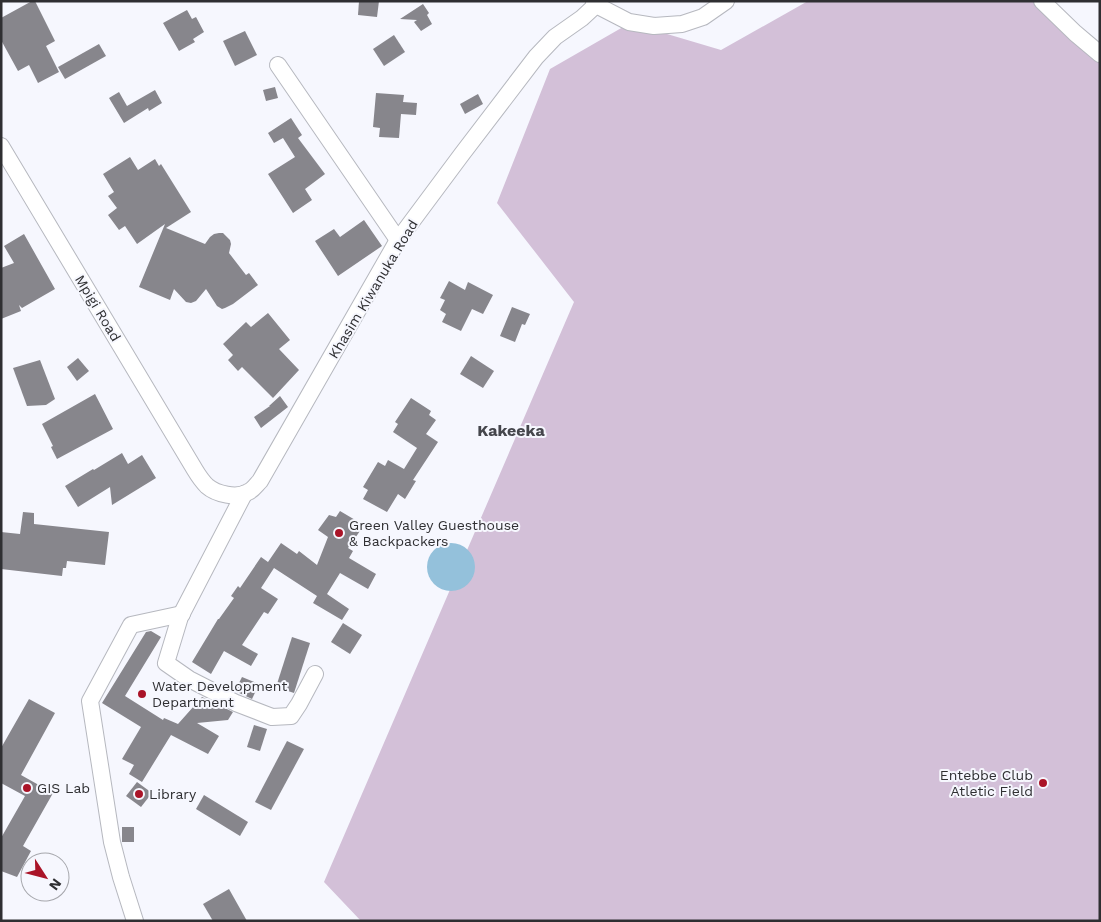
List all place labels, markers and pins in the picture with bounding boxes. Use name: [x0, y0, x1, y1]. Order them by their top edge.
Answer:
place label: Green Valley Guesthouse & Backpackers: [349, 517, 519, 549]
marker: Green Valley Guesthouse & Backpackers: [333, 527, 345, 539]
place label: Water Development Department: [152, 678, 287, 710]
marker: Water Development Department: [136, 688, 148, 700]
place label: Entebbe Club Atletic Field: [940, 767, 1033, 799]
marker: Entebbe Club Atletic Field: [1037, 777, 1049, 789]
place label: GIS Lab: [37, 780, 90, 796]
marker: GIS Lab: [21, 782, 33, 794]
place label: Library: [149, 786, 197, 802]
marker: Library: [133, 788, 145, 800]

